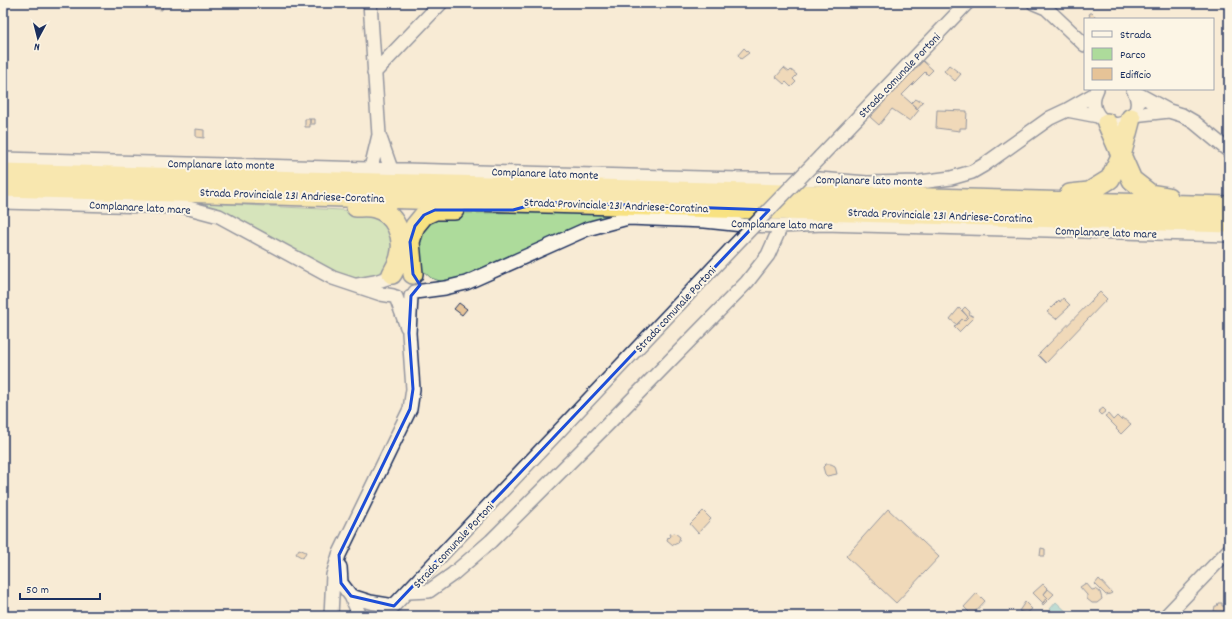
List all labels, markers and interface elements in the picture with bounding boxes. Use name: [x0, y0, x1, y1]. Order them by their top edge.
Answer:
north arrow: [18, 18, 58, 58]
legend: [1084, 18, 1214, 90]
text: Strada: [1120, 27, 1151, 44]
street label: Strada comunale Portoni: [855, 30, 945, 122]
text: N: [33, 38, 41, 54]
text: Parco: [1120, 47, 1146, 64]
text: Edificio: [1120, 67, 1151, 84]
street label: Complanare lato monte: [167, 156, 275, 175]
street label: Complanare lato monte: [491, 164, 599, 185]
street label: Complanare lato monte: [815, 172, 923, 191]
street label: Strada Provinciale 231 Andriese-Coratina: [199, 185, 385, 208]
street label: Strada Provinciale 231 Andriese-Coratina: [523, 195, 709, 218]
street label: Complanare lato mare: [89, 197, 191, 220]
street label: Strada Provinciale 231 Andriese-Coratina: [847, 205, 1033, 228]
street label: Complanare lato mare: [731, 216, 833, 235]
street label: Complanare lato mare: [1055, 223, 1157, 244]
street label: Strada comunale Portoni: [632, 263, 721, 357]
street label: Strada comunale Portoni: [410, 499, 499, 593]
scale bar: [20, 575, 100, 601]
text: 50 m: [26, 582, 49, 599]

